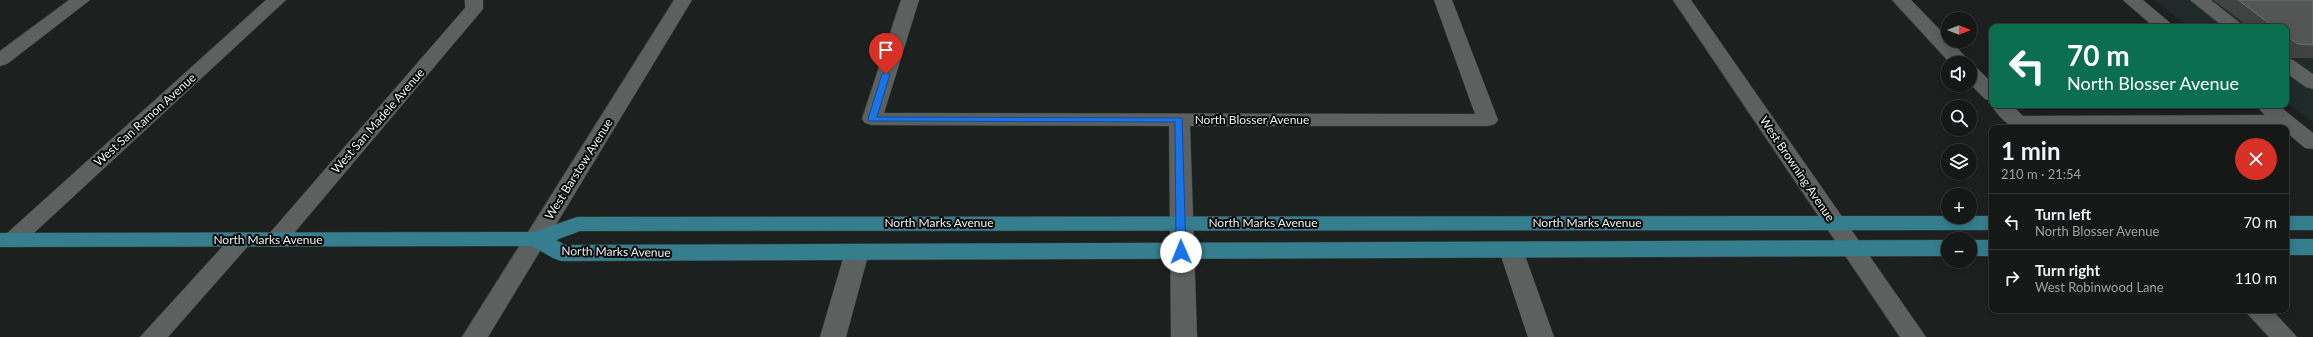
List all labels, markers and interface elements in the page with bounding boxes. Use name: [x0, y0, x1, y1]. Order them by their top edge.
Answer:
north arrow: [1941, 12, 1977, 48]
map controls: [1941, 12, 1977, 268]
pin: [869, 33, 903, 74]
text: 70 m: [2067, 38, 2130, 72]
icon: arrive: [875, 39, 897, 61]
icon: left: [2001, 40, 2053, 92]
button: sound: [1941, 56, 1977, 92]
street label: West San Madele Avenue: [328, 65, 427, 176]
street label: West San Ramon Avenue: [91, 70, 199, 169]
text: North Blosser Avenue: [2067, 72, 2239, 94]
button: search: [1941, 100, 1977, 136]
street label: North Blosser Avenue: [1195, 112, 1309, 127]
street label: West Browning Avenue: [1757, 113, 1838, 224]
street label: West Barstow Avenue: [541, 115, 616, 222]
text: 1 min: [2001, 136, 2061, 165]
button: close: [2235, 138, 2277, 180]
button: layers: [1941, 144, 1977, 180]
text: 210 m · 21:54: [2001, 166, 2081, 182]
button: +: [1941, 188, 1977, 224]
text: Turn left: [2035, 205, 2091, 223]
icon: left: [2001, 211, 2023, 233]
text: 70 m: [2243, 213, 2277, 231]
street label: North Marks Avenue: [884, 215, 994, 230]
street label: North Marks Avenue: [1208, 215, 1318, 230]
street label: North Marks Avenue: [1532, 215, 1642, 230]
text: North Blosser Avenue: [2035, 223, 2159, 239]
position arrow: [1160, 231, 1202, 273]
street label: North Marks Avenue: [213, 232, 323, 247]
button: −: [1941, 232, 1977, 268]
street label: North Marks Avenue: [561, 243, 671, 260]
text: Turn right: [2035, 261, 2100, 279]
icon: right: [2001, 267, 2023, 289]
text: 110 m: [2235, 269, 2277, 287]
text: West Robinwood Lane: [2035, 279, 2164, 295]

